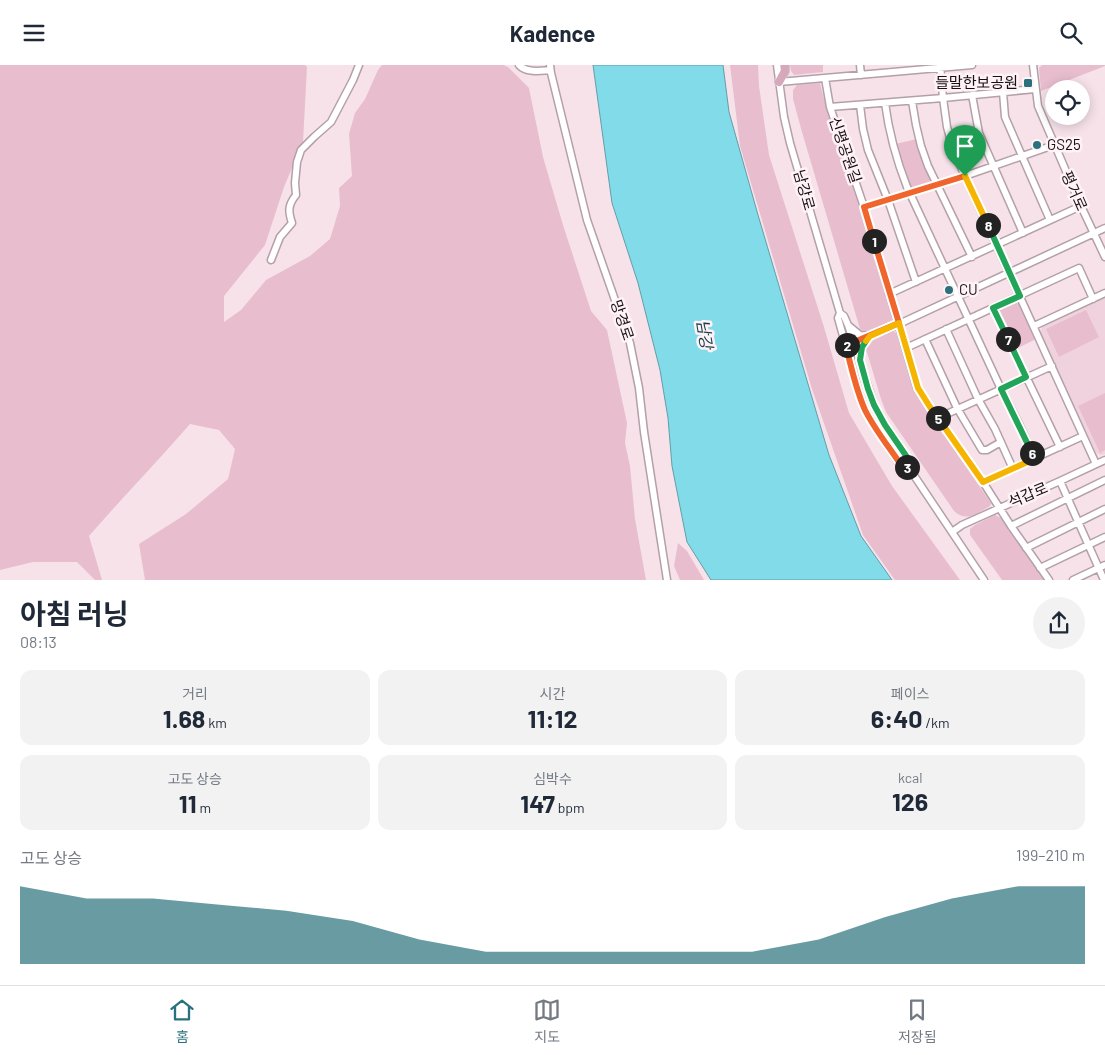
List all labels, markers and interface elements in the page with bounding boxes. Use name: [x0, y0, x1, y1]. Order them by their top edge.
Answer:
icon: menu: [20, 19, 48, 47]
icon: search: [1057, 19, 1085, 47]
text: Kadence: [510, 20, 595, 46]
place label: 들말한보공원: [935, 73, 1018, 91]
marker: 들말한보공원: [1022, 77, 1034, 89]
map controls: [1045, 80, 1090, 125]
button: locate: [1045, 80, 1090, 125]
street label: 신평공원길: [826, 114, 866, 185]
pin: [944, 125, 986, 176]
icon: arrive: [951, 132, 979, 160]
place label: GS25: [1047, 135, 1081, 153]
marker: GS25: [1031, 139, 1043, 151]
street label: 남강로: [791, 167, 819, 212]
street label: 평거로: [1058, 168, 1092, 213]
pin: 8: [976, 213, 1000, 237]
text: 8: [985, 217, 992, 234]
pin: 1: [862, 229, 886, 253]
text: 1: [872, 233, 877, 250]
place label: CU: [959, 280, 978, 298]
marker: CU: [943, 284, 955, 296]
street label: 망경로: [608, 297, 638, 342]
water label: 남강: [694, 318, 718, 352]
pin: 7: [996, 327, 1020, 351]
text: 7: [1005, 331, 1012, 348]
pin: 2: [834, 333, 860, 357]
text: 2: [844, 337, 851, 354]
pin: 5: [926, 405, 950, 431]
text: 5: [935, 410, 942, 427]
pin: 6: [1020, 441, 1044, 465]
text: 6: [1029, 445, 1036, 462]
pin: 3: [894, 455, 920, 479]
text: 3: [904, 459, 911, 476]
street label: 석갑로: [1005, 478, 1050, 510]
text: 아침 러닝: [20, 596, 129, 630]
button: share: [1033, 597, 1085, 649]
text: 08:13: [20, 632, 57, 651]
text: 거리: [182, 685, 208, 702]
text: 시간: [540, 685, 565, 702]
text: 페이스: [891, 685, 929, 702]
text: 1.68: [163, 703, 205, 733]
text: 11:12: [528, 703, 577, 733]
text: 6:40: [871, 703, 923, 733]
text: km: [205, 714, 227, 731]
text: /km: [923, 714, 950, 731]
text: kcal: [898, 769, 922, 786]
text: 고도 상승: [168, 770, 222, 787]
text: 심박수: [533, 770, 572, 787]
text: 126: [892, 786, 928, 816]
text: 11: [179, 788, 197, 818]
text: 147: [520, 788, 555, 818]
text: m: [197, 799, 211, 816]
text: bpm: [555, 799, 585, 816]
text: 199–210 m: [1016, 845, 1085, 864]
text: 고도 상승: [20, 848, 82, 867]
tab: 홈: [168, 996, 196, 1046]
tab: 지도: [533, 996, 561, 1046]
tab: 저장됨: [898, 996, 937, 1046]

